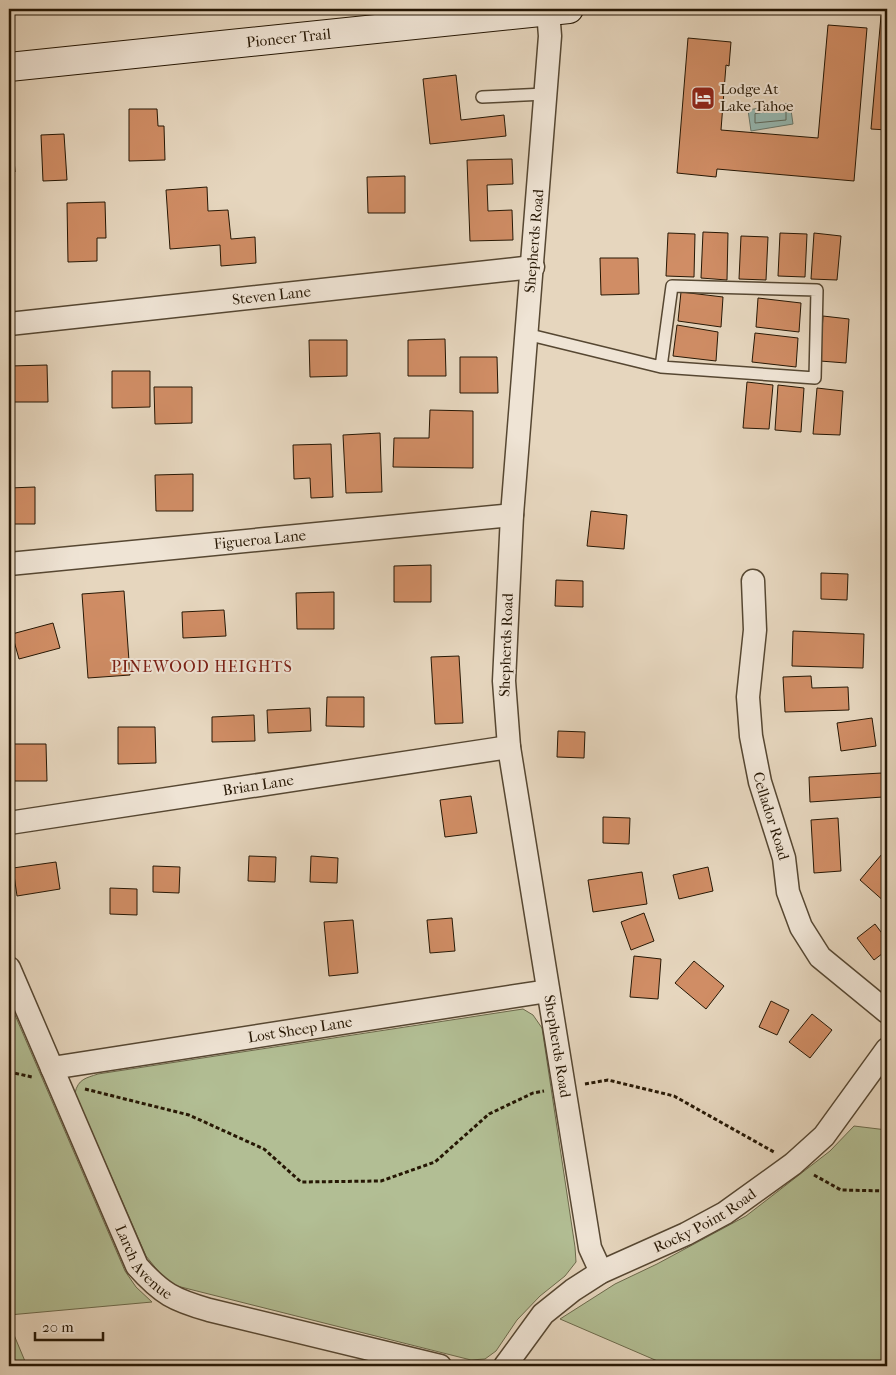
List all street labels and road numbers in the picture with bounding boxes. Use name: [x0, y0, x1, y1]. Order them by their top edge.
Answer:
street label: Pioneer Trail: [245, 25, 332, 51]
street label: Shepherds Road: [521, 188, 548, 293]
street label: Steven Lane: [231, 282, 312, 309]
street label: Figueroa Lane: [213, 526, 307, 553]
street label: Shepherds Road: [495, 592, 517, 697]
street label: Cellador Road: [749, 770, 793, 863]
street label: Brian Lane: [221, 771, 295, 799]
street label: Shepherds Road: [540, 993, 575, 1100]
street label: Lost Sheep Lane: [247, 1012, 354, 1046]
street label: Rocky Point Road: [651, 1184, 760, 1256]
street label: Larch Avenue: [111, 1222, 176, 1304]

